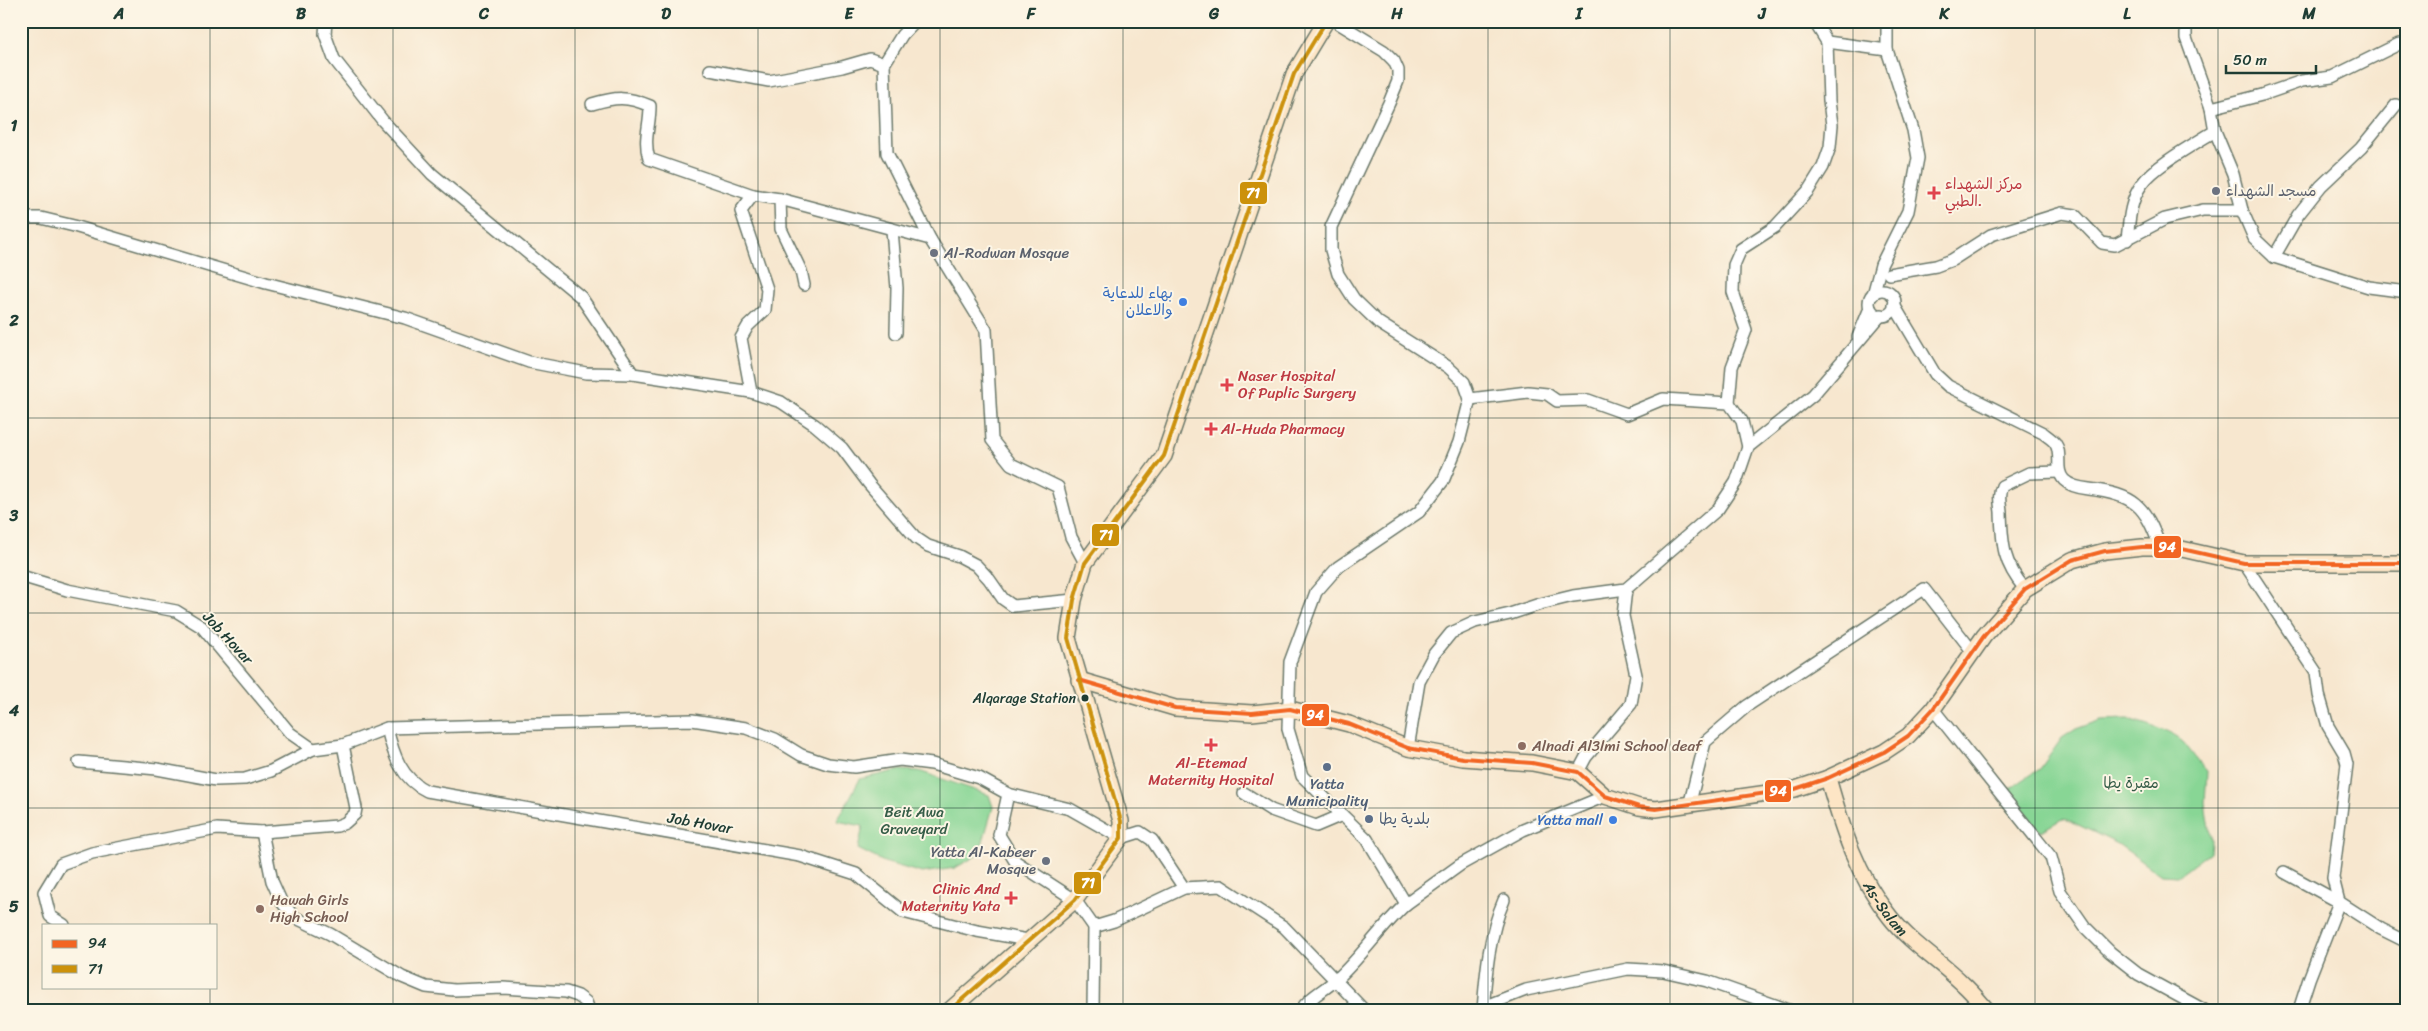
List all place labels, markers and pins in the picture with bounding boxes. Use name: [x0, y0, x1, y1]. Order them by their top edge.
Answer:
place label: مركز الشهداء الطبي.: [1945, 171, 2023, 214]
place label: مسجد الشهداء: [2226, 178, 2316, 204]
marker: مسجد الشهداء: [2210, 185, 2222, 197]
marker: مركز الشهداء الطبي.: [1927, 186, 1941, 200]
place label: Al-Rodwan Mosque: [943, 240, 1069, 266]
marker: Al-Rodwan Mosque: [928, 247, 940, 259]
place label: بهاء للدعاية والاعلان: [1103, 280, 1173, 323]
marker: بهاء للدعاية والاعلان: [1177, 296, 1189, 308]
place label: Naser Hospital Of Puplic Surgery: [1238, 363, 1356, 406]
marker: Naser Hospital Of Puplic Surgery: [1220, 378, 1234, 392]
place label: Al-Huda Pharmacy: [1220, 416, 1345, 442]
marker: Al-Huda Pharmacy: [1205, 423, 1217, 435]
place label: Alqarage Station: [972, 686, 1076, 711]
marker: Alqarage Station: [1080, 693, 1090, 703]
place label: Alnadi Al3lmi School deaf: [1531, 733, 1703, 759]
marker: Al-Etemad Maternity Hospital: [1204, 738, 1218, 752]
marker: Alnadi Al3lmi School deaf: [1516, 740, 1528, 752]
place label: Al-Etemad Maternity Hospital: [1148, 750, 1274, 793]
marker: Yatta Municipality: [1321, 761, 1333, 773]
place label: Yatta Municipality: [1286, 771, 1368, 814]
place label: بلدية يطا: [1379, 806, 1430, 832]
place label: Yatta mall: [1537, 807, 1604, 833]
marker: بلدية يطا: [1363, 813, 1375, 825]
marker: Yatta mall: [1607, 814, 1619, 826]
place label: Yatta Al-Kabeer Mosque: [931, 839, 1037, 882]
marker: Yatta Al-Kabeer Mosque: [1040, 855, 1052, 867]
place label: Clinic And Maternity Yata: [902, 876, 1001, 919]
place label: Hawah Girls High School: [270, 887, 349, 930]
marker: Clinic And Maternity Yata: [1004, 891, 1018, 905]
marker: Hawah Girls High School: [254, 903, 266, 915]

